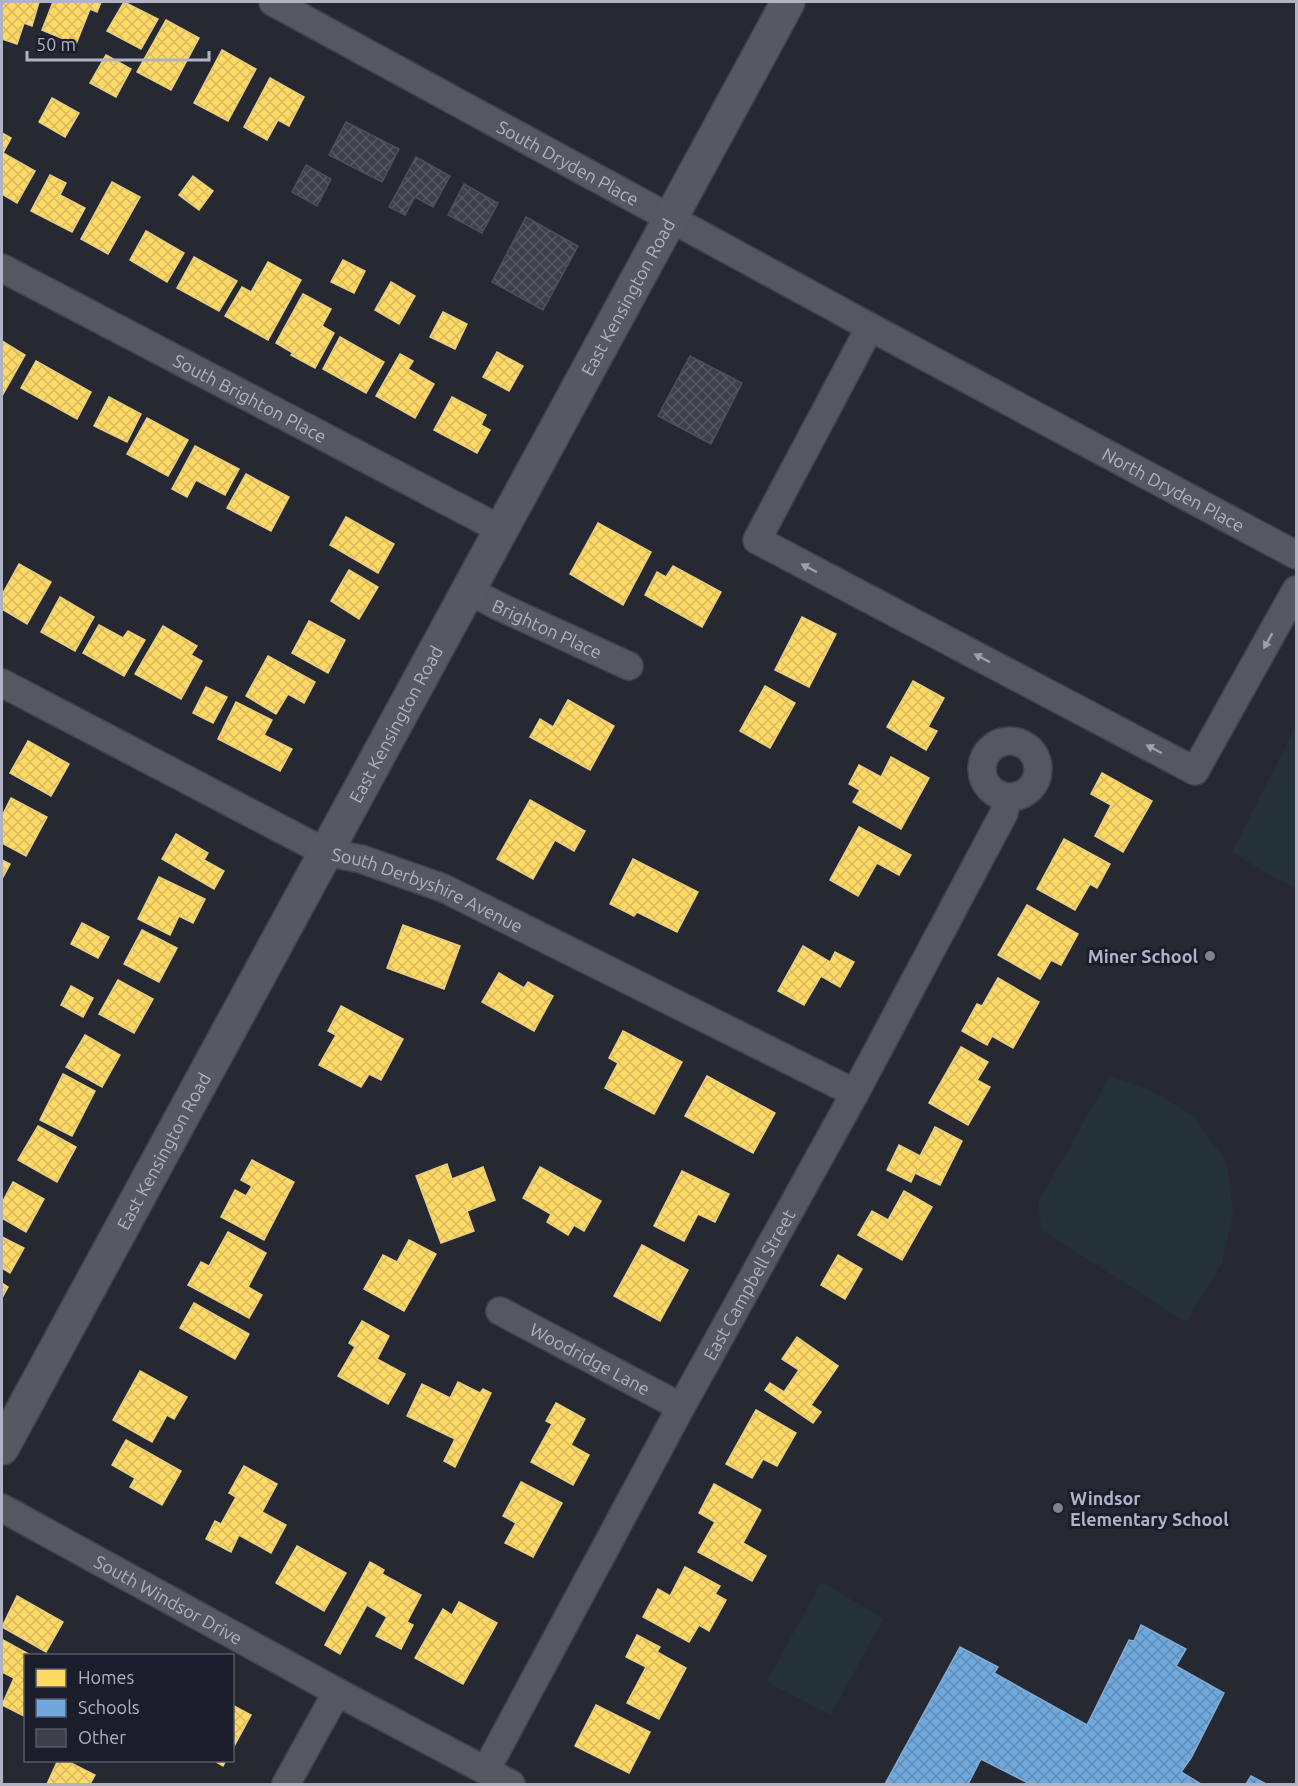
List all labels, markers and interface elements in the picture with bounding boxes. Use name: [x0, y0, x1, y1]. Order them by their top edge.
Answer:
scale bar: [27, 24, 208, 62]
text: 50 m: [36, 34, 76, 54]
street label: South Dryden Place: [494, 116, 642, 209]
street label: East Kensington Road: [577, 215, 678, 379]
street label: South Brighton Place: [170, 350, 330, 446]
street label: North Dryden Place: [1099, 443, 1248, 536]
one-way arrow: [800, 563, 818, 573]
street label: Brighton Place: [489, 595, 605, 662]
one-way arrow: [1263, 633, 1273, 650]
street label: East Kensington Road: [345, 642, 446, 806]
one-way arrow: [973, 653, 990, 663]
one-way arrow: [1145, 744, 1162, 754]
street label: South Derbyshire Avenue: [330, 844, 526, 936]
place label: Miner School: [1088, 946, 1199, 966]
marker: Miner School: [1203, 949, 1217, 963]
street label: East Kensington Road: [113, 1069, 214, 1233]
street label: East Campbell Street: [699, 1206, 799, 1363]
street label: Woodridge Lane: [527, 1319, 653, 1399]
place label: Windsor Elementary School: [1070, 1488, 1229, 1529]
marker: Windsor Elementary School: [1051, 1501, 1065, 1515]
street label: South Windsor Drive: [91, 1551, 246, 1648]
legend: [24, 1654, 234, 1762]
text: Homes: [78, 1667, 135, 1687]
text: Schools: [78, 1697, 140, 1717]
text: Other: [78, 1727, 126, 1747]

